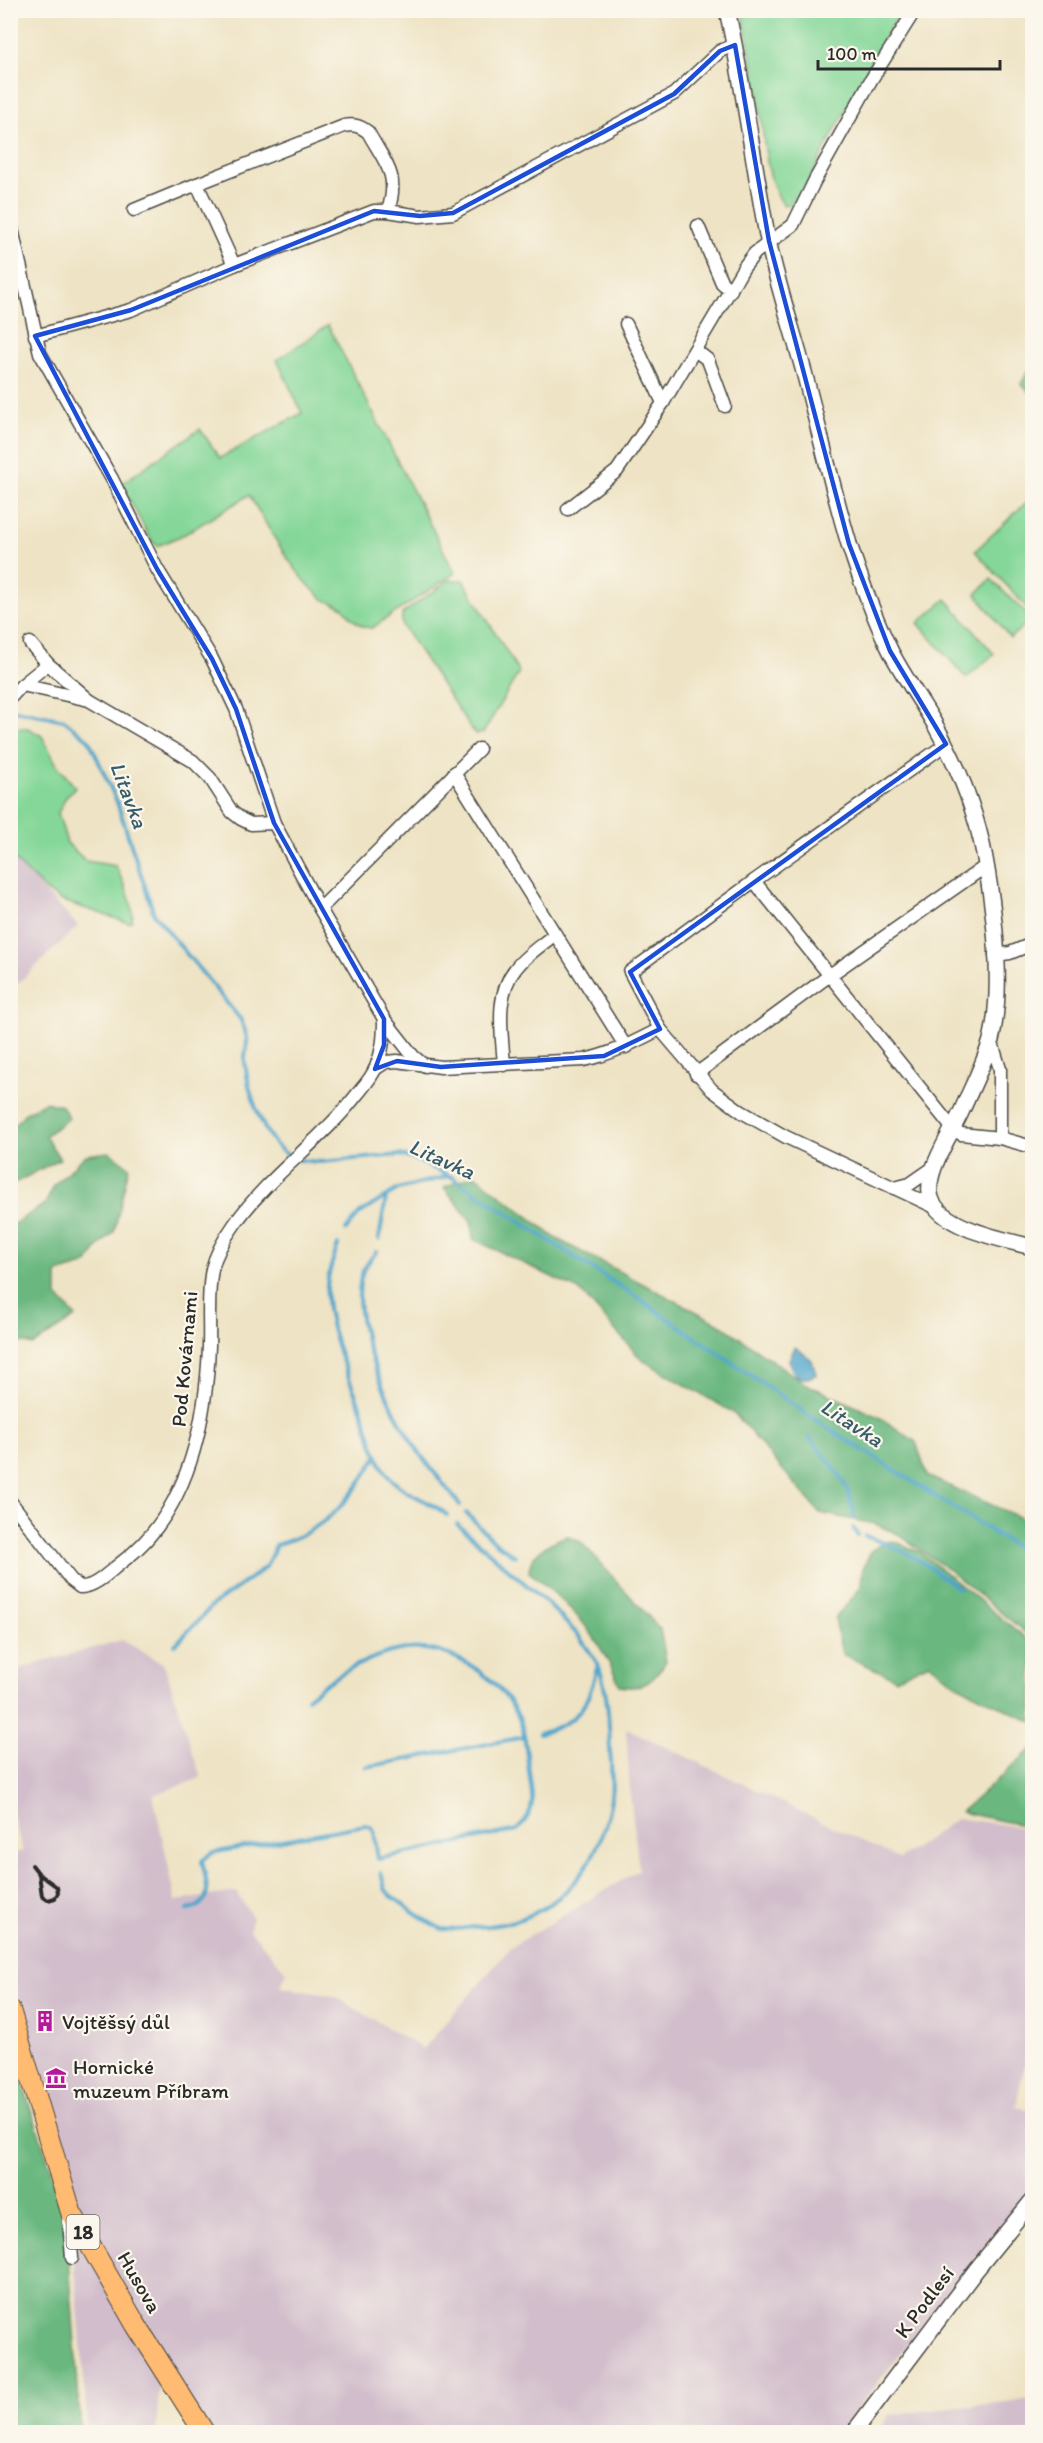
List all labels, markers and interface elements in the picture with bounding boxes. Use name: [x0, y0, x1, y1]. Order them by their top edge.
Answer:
scale bar: [818, 33, 1000, 71]
text: 100 m: [827, 43, 877, 65]
water label: Litavka: [104, 758, 154, 832]
water label: Litavka: [405, 1133, 479, 1186]
street label: Pod Kovárnami: [166, 1290, 202, 1428]
water label: Litavka: [816, 1393, 889, 1453]
building icon: Vojtěšsý důl: [33, 2009, 57, 2033]
place label: Vojtěšsý důl: [62, 2009, 170, 2034]
place label: Hornické muzeum Příbram: [73, 2054, 229, 2103]
museum icon: Hornické muzeum Příbram: [44, 2066, 68, 2090]
road number: 18: [66, 2215, 100, 2249]
street label: Husova: [112, 2247, 168, 2317]
street label: K Podlesí: [889, 2261, 959, 2343]

